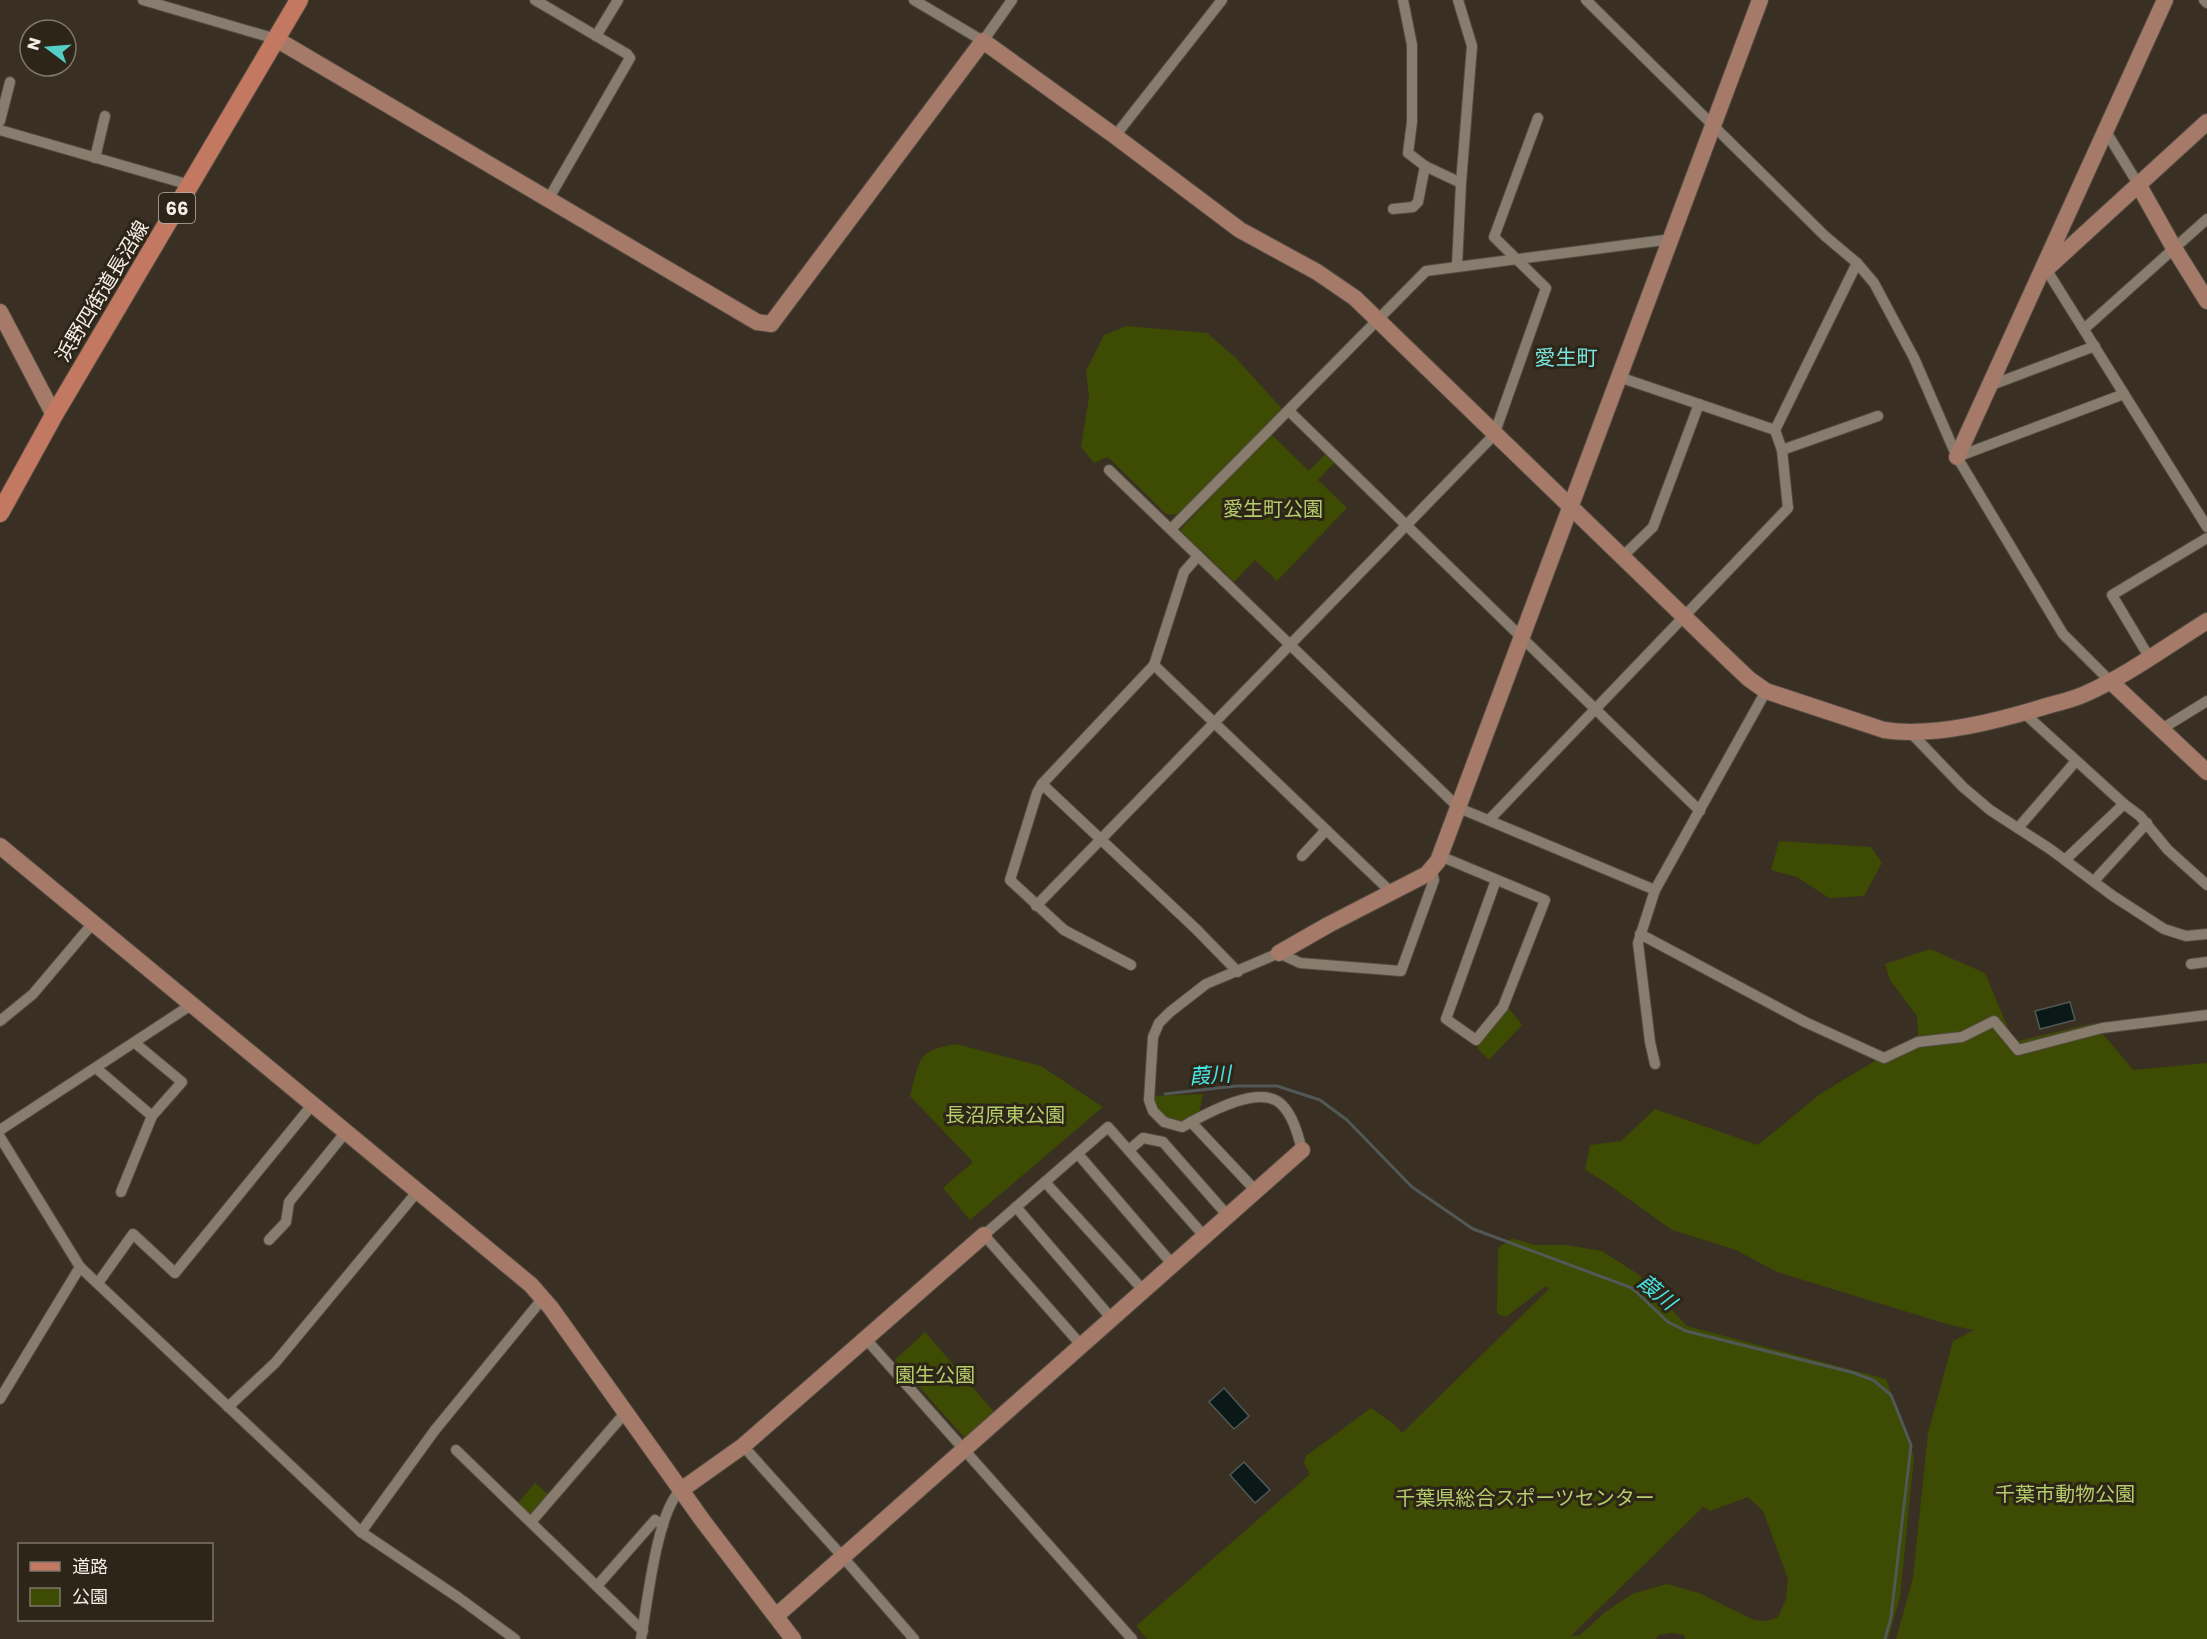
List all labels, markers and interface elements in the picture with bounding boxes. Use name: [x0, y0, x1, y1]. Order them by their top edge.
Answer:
north arrow: [18, 18, 78, 78]
text: N: [21, 35, 47, 53]
road number: 66: [159, 193, 195, 223]
street label: 浜野四街道長沼線: [49, 215, 155, 367]
district label: 愛生町: [1535, 343, 1598, 372]
park label: 愛生町公園: [1223, 495, 1323, 523]
water label: 葭川: [1188, 1059, 1234, 1091]
park label: 長沼原東公園: [945, 1101, 1065, 1129]
water label: 葭川: [1632, 1268, 1684, 1318]
park label: 園生公園: [895, 1361, 975, 1389]
park label: 千葉市動物公園: [1995, 1480, 2135, 1508]
park label: 千葉県総合スポーツセンター: [1395, 1484, 1655, 1512]
legend: [18, 1543, 213, 1621]
text: 道路: [72, 1554, 108, 1579]
text: 公園: [72, 1584, 108, 1609]

